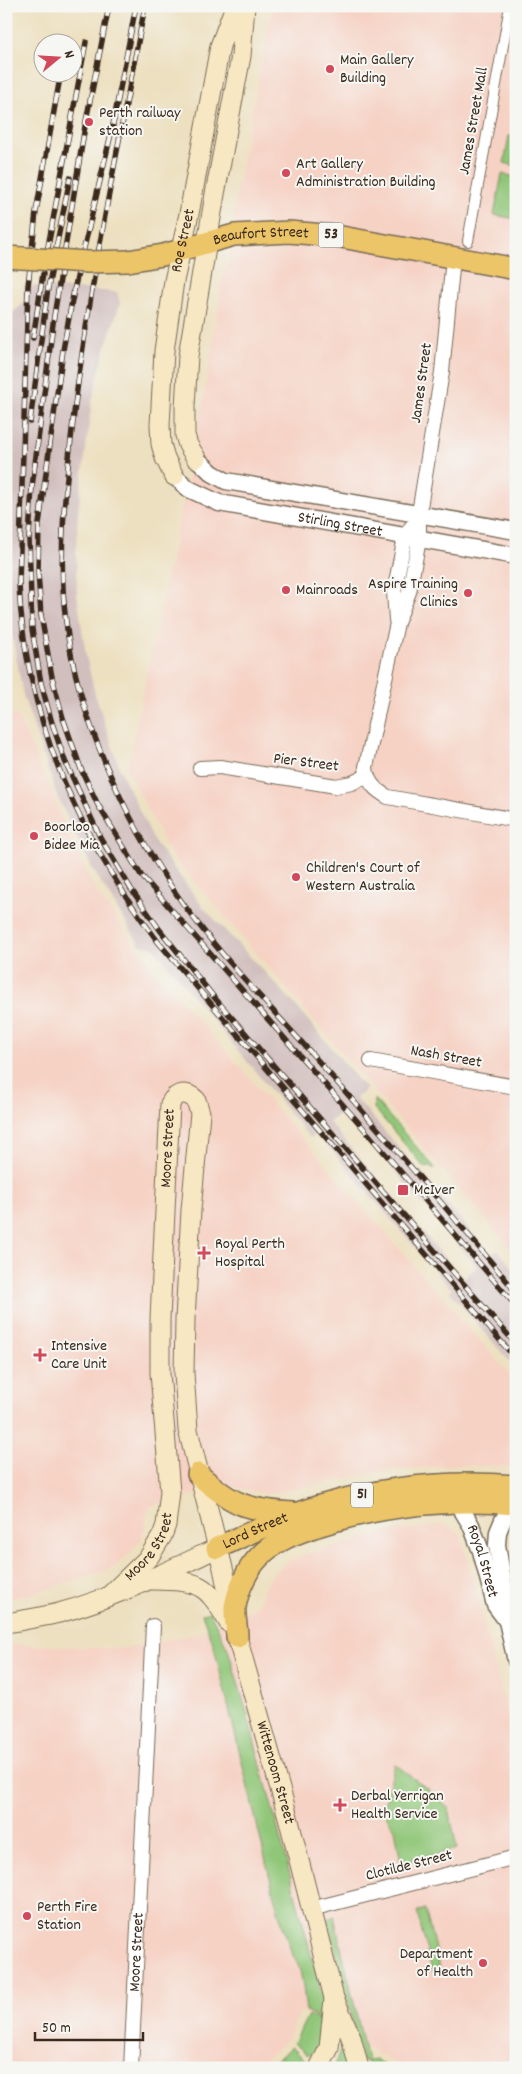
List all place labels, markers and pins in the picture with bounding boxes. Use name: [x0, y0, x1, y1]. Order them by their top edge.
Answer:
place label: Main Gallery Building: [340, 49, 414, 90]
marker: Main Gallery Building: [324, 63, 336, 75]
place label: Perth railway station: [99, 102, 181, 143]
marker: Perth railway station: [83, 116, 95, 128]
place label: Art Gallery Administration Building: [296, 153, 436, 194]
marker: Art Gallery Administration Building: [280, 167, 292, 179]
place label: Aspire Training Clinics: [368, 573, 458, 614]
place label: Mainroads: [296, 579, 358, 602]
marker: Mainroads: [280, 584, 292, 596]
marker: Aspire Training Clinics: [462, 587, 474, 599]
place label: Boorloo Bidee Mia: [44, 816, 100, 857]
marker: Boorloo Bidee Mia: [28, 830, 40, 842]
place label: Children's Court of Western Australia: [306, 857, 420, 898]
marker: Children's Court of Western Australia: [290, 871, 302, 883]
place label: McIver: [414, 1179, 454, 1202]
marker: McIver: [396, 1183, 410, 1197]
place label: Royal Perth Hospital: [215, 1233, 285, 1274]
marker: Royal Perth Hospital: [197, 1246, 211, 1260]
place label: Intensive Care Unit: [51, 1335, 107, 1376]
marker: Intensive Care Unit: [33, 1348, 47, 1362]
place label: Derbal Yerrigan Health Service: [351, 1785, 444, 1826]
marker: Derbal Yerrigan Health Service: [333, 1798, 347, 1812]
place label: Perth Fire Station: [37, 1896, 97, 1937]
marker: Perth Fire Station: [21, 1910, 33, 1922]
place label: Department of Health: [400, 1943, 473, 1984]
marker: Department of Health: [477, 1957, 489, 1969]

